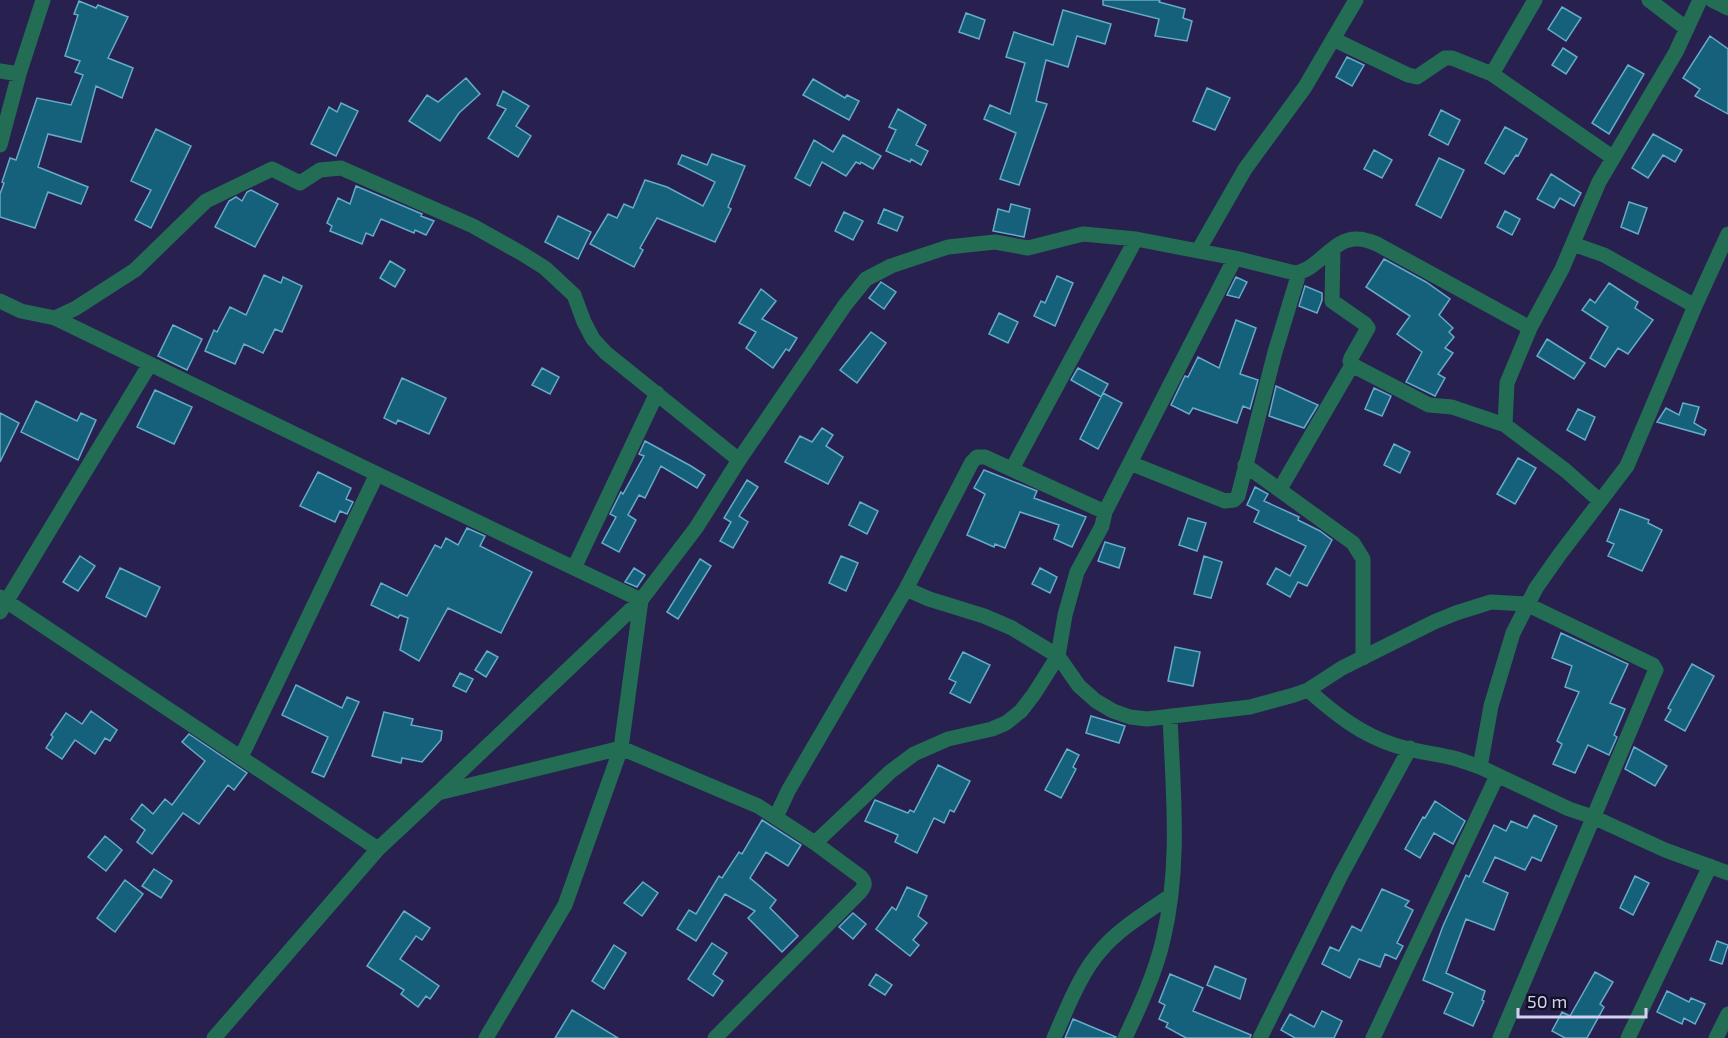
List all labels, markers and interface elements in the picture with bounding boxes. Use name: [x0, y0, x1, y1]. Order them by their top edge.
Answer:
scale bar: [1518, 981, 1646, 1019]
text: 50 m: [1527, 990, 1567, 1012]

